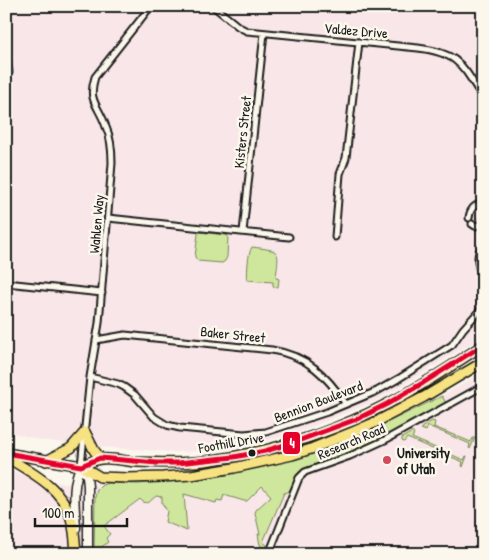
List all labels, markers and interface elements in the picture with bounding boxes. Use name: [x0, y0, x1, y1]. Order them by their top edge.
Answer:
street label: Valdez Drive: [323, 18, 389, 42]
street label: Kisters Street: [229, 95, 255, 169]
street label: Wahlen Way: [84, 194, 109, 254]
street label: Baker Street: [200, 321, 267, 347]
street label: Bennion Boulevard: [271, 375, 365, 427]
street label: Research Road: [314, 418, 388, 464]
street label: Foothill Drive: [196, 427, 266, 457]
line badge: 4: [282, 431, 301, 455]
text: 4: [289, 433, 295, 452]
place label: University of Utah: [397, 443, 450, 478]
unlabelled marker: [247, 448, 257, 458]
marker: University of Utah: [381, 454, 393, 466]
scale bar: [35, 495, 128, 527]
text: 100 m: [42, 502, 75, 523]

